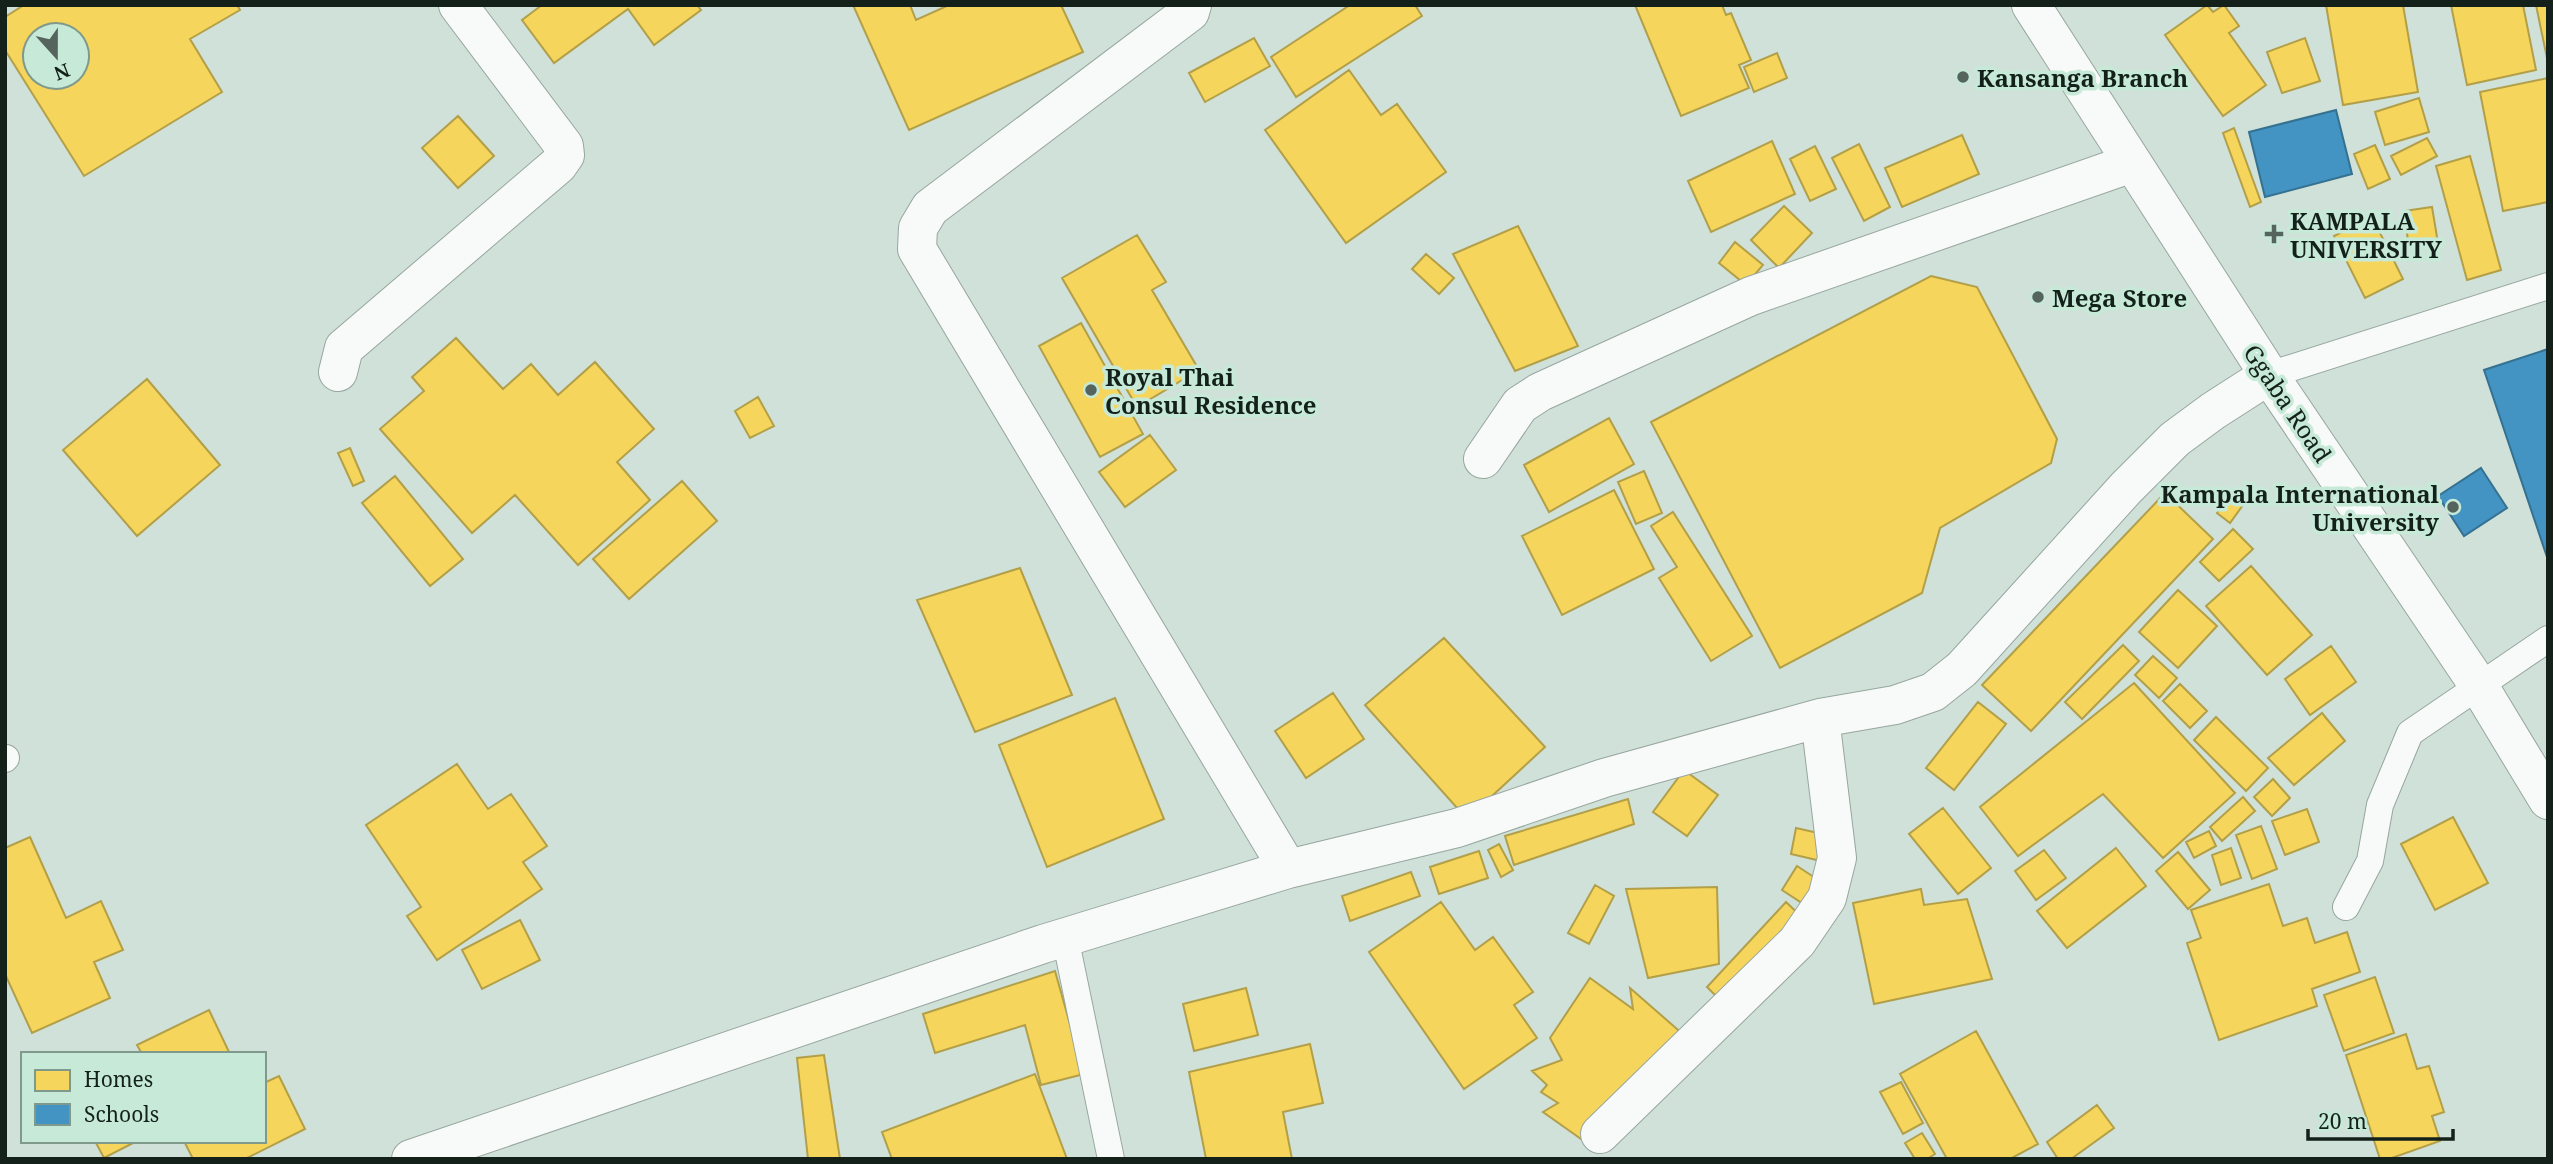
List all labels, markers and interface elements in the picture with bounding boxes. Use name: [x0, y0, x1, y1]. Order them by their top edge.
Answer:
north arrow: [21, 21, 91, 91]
text: N: [50, 57, 74, 87]
place label: Kansanga Branch: [1977, 61, 2188, 94]
marker: Kansanga Branch: [1955, 69, 1971, 85]
place label: KAMPALA UNIVERSITY: [2290, 204, 2442, 265]
marker: KAMPALA UNIVERSITY: [2264, 224, 2284, 244]
place label: Mega Store: [2052, 281, 2187, 314]
marker: Mega Store: [2030, 289, 2046, 305]
street label: Ggaba Road: [2236, 337, 2340, 469]
place label: Royal Thai Consul Residence: [1105, 360, 1317, 421]
marker: Royal Thai Consul Residence: [1083, 382, 1099, 398]
place label: Kampala International University: [2161, 477, 2440, 538]
marker: Kampala International University: [2445, 499, 2461, 515]
legend: [21, 1052, 266, 1143]
text: Homes: [84, 1065, 153, 1093]
scale bar: [2308, 1098, 2453, 1142]
text: Schools: [84, 1100, 159, 1128]
text: 20 m: [2318, 1107, 2367, 1135]

